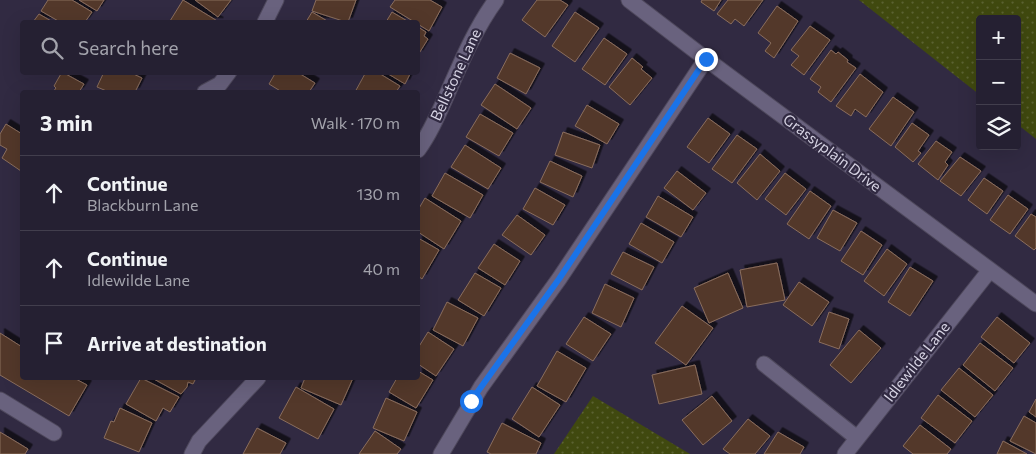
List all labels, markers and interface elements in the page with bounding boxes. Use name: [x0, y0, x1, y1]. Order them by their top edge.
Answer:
map controls: [976, 15, 1021, 150]
button: +: [976, 15, 1021, 60]
search box: [20, 20, 420, 75]
street label: Bellstone Lane: [426, 26, 484, 123]
icon: search: [38, 34, 66, 62]
text: Search here: [78, 36, 178, 59]
route end: [695, 48, 718, 71]
button: −: [976, 60, 1021, 105]
button: layers: [976, 105, 1021, 150]
text: 3 min: [40, 110, 93, 135]
street label: Grassyplain Drive: [780, 110, 885, 195]
text: Walk · 170 m: [311, 113, 400, 132]
text: Continue: [87, 172, 167, 195]
icon: ahead: [40, 179, 68, 207]
text: 130 m: [357, 184, 400, 203]
text: Blackburn Lane: [87, 195, 199, 214]
text: Continue: [87, 247, 167, 270]
icon: ahead: [40, 254, 68, 282]
text: 40 m: [363, 259, 400, 278]
text: Idlewilde Lane: [87, 270, 190, 289]
street label: Idlewilde Lane: [879, 318, 953, 405]
icon: arrive: [40, 329, 68, 357]
text: Arrive at destination: [87, 332, 267, 355]
route start: [460, 390, 483, 413]

